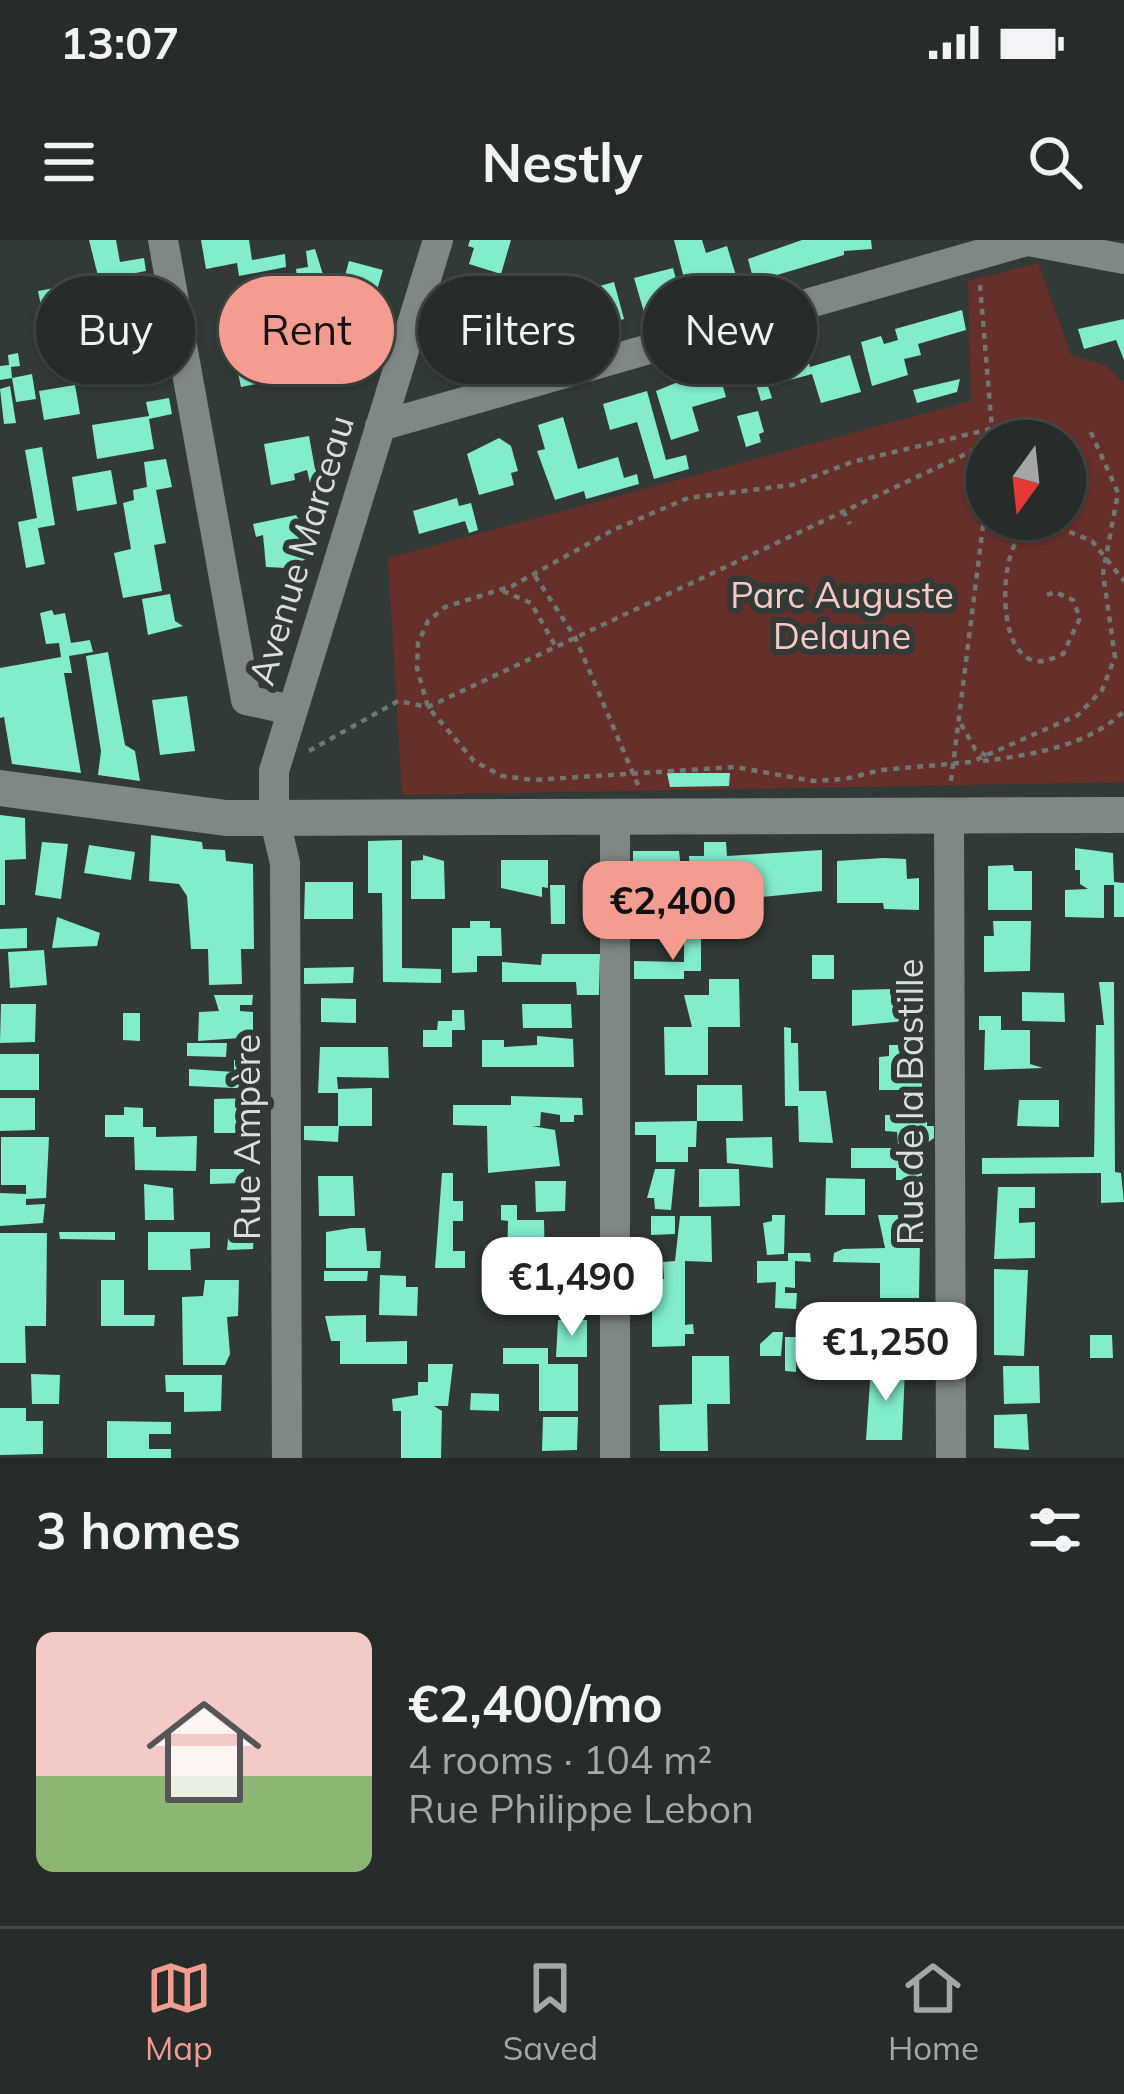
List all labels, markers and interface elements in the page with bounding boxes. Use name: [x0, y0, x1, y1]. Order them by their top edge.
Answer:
text: 13:07: [60, 14, 179, 70]
text: Nestly: [481, 128, 643, 196]
icon: menu: [36, 129, 102, 195]
icon: search: [1022, 129, 1088, 195]
chip: Buy: [36, 276, 195, 384]
chip: Rent: [219, 276, 394, 384]
chip: Filters: [418, 276, 619, 384]
chip: New: [643, 276, 817, 384]
street label: Avenue Marceau: [238, 410, 363, 690]
north arrow: [966, 420, 1086, 540]
map controls: [966, 420, 1086, 540]
park label: Parc Auguste Delaune: [730, 572, 954, 658]
pin: €2,400: [575, 861, 771, 963]
text: €2,400: [610, 875, 736, 924]
street label: Rue de la Bastille: [887, 959, 932, 1245]
street label: Rue Ampère: [224, 1034, 269, 1240]
pin: €1,490: [474, 1237, 670, 1339]
text: €1,490: [509, 1251, 635, 1300]
pin: €1,250: [788, 1302, 984, 1404]
text: €1,250: [823, 1316, 949, 1365]
icon: filters: [1022, 1497, 1088, 1563]
text: 3 homes: [36, 1498, 241, 1562]
text: €2,400/mo: [408, 1671, 663, 1735]
icon: home: [132, 1680, 276, 1824]
text: 4 rooms · 104 m²: [408, 1735, 712, 1784]
text: Rue Philippe Lebon: [408, 1784, 754, 1833]
tab: Map: [145, 1955, 213, 2068]
tab: Saved: [503, 1955, 598, 2068]
tab: Home: [888, 1955, 979, 2068]

